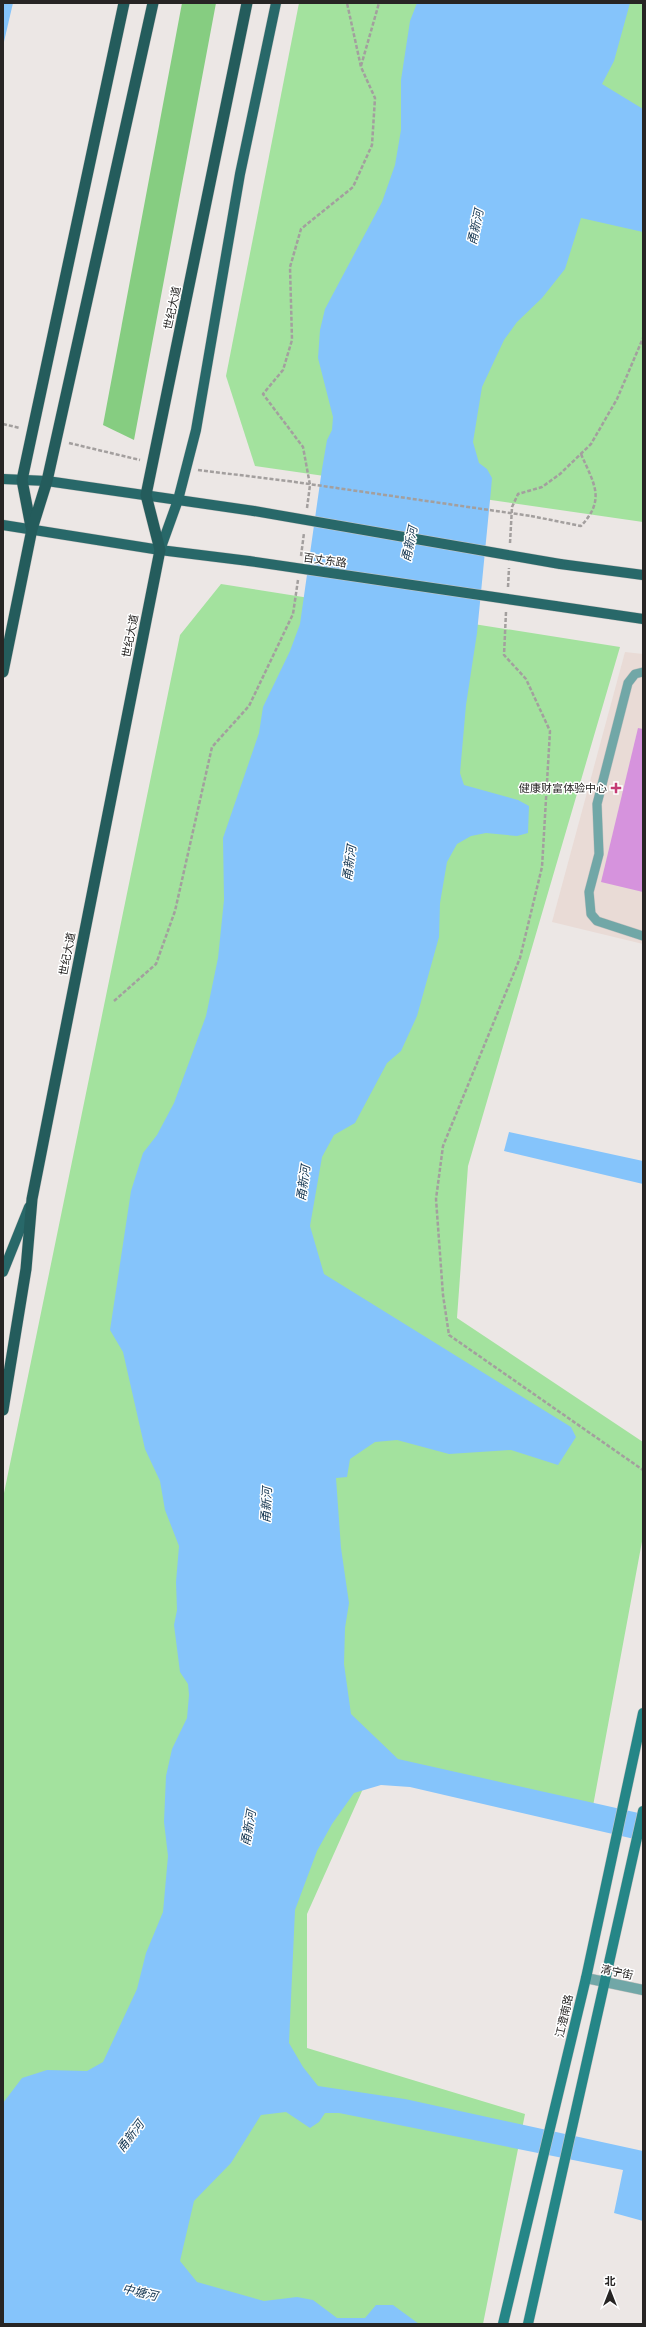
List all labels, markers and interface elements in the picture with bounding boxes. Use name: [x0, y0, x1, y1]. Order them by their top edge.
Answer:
water label: 甬新河: [465, 206, 486, 246]
street label: 世纪大道: [162, 285, 182, 331]
water label: 甬新河: [399, 523, 420, 563]
street label: 百丈东路: [302, 551, 348, 569]
street label: 世纪大道: [120, 613, 140, 659]
place label: 健康财富体验中心: [519, 782, 607, 794]
marker: 健康财富体验中心: [610, 782, 622, 794]
water label: 甬新河: [340, 842, 358, 882]
street label: 世纪大道: [57, 931, 77, 977]
water label: 甬新河: [294, 1162, 312, 1202]
water label: 甬新河: [259, 1485, 274, 1523]
water label: 甬新河: [238, 1807, 258, 1847]
street label: 清宁街: [600, 1963, 634, 1981]
street label: 江澄南路: [553, 1993, 575, 2039]
water label: 甬新河: [114, 2116, 147, 2154]
north arrow: [590, 2271, 630, 2311]
text: 北: [605, 2275, 616, 2287]
water label: 中塘河: [121, 2282, 161, 2303]

